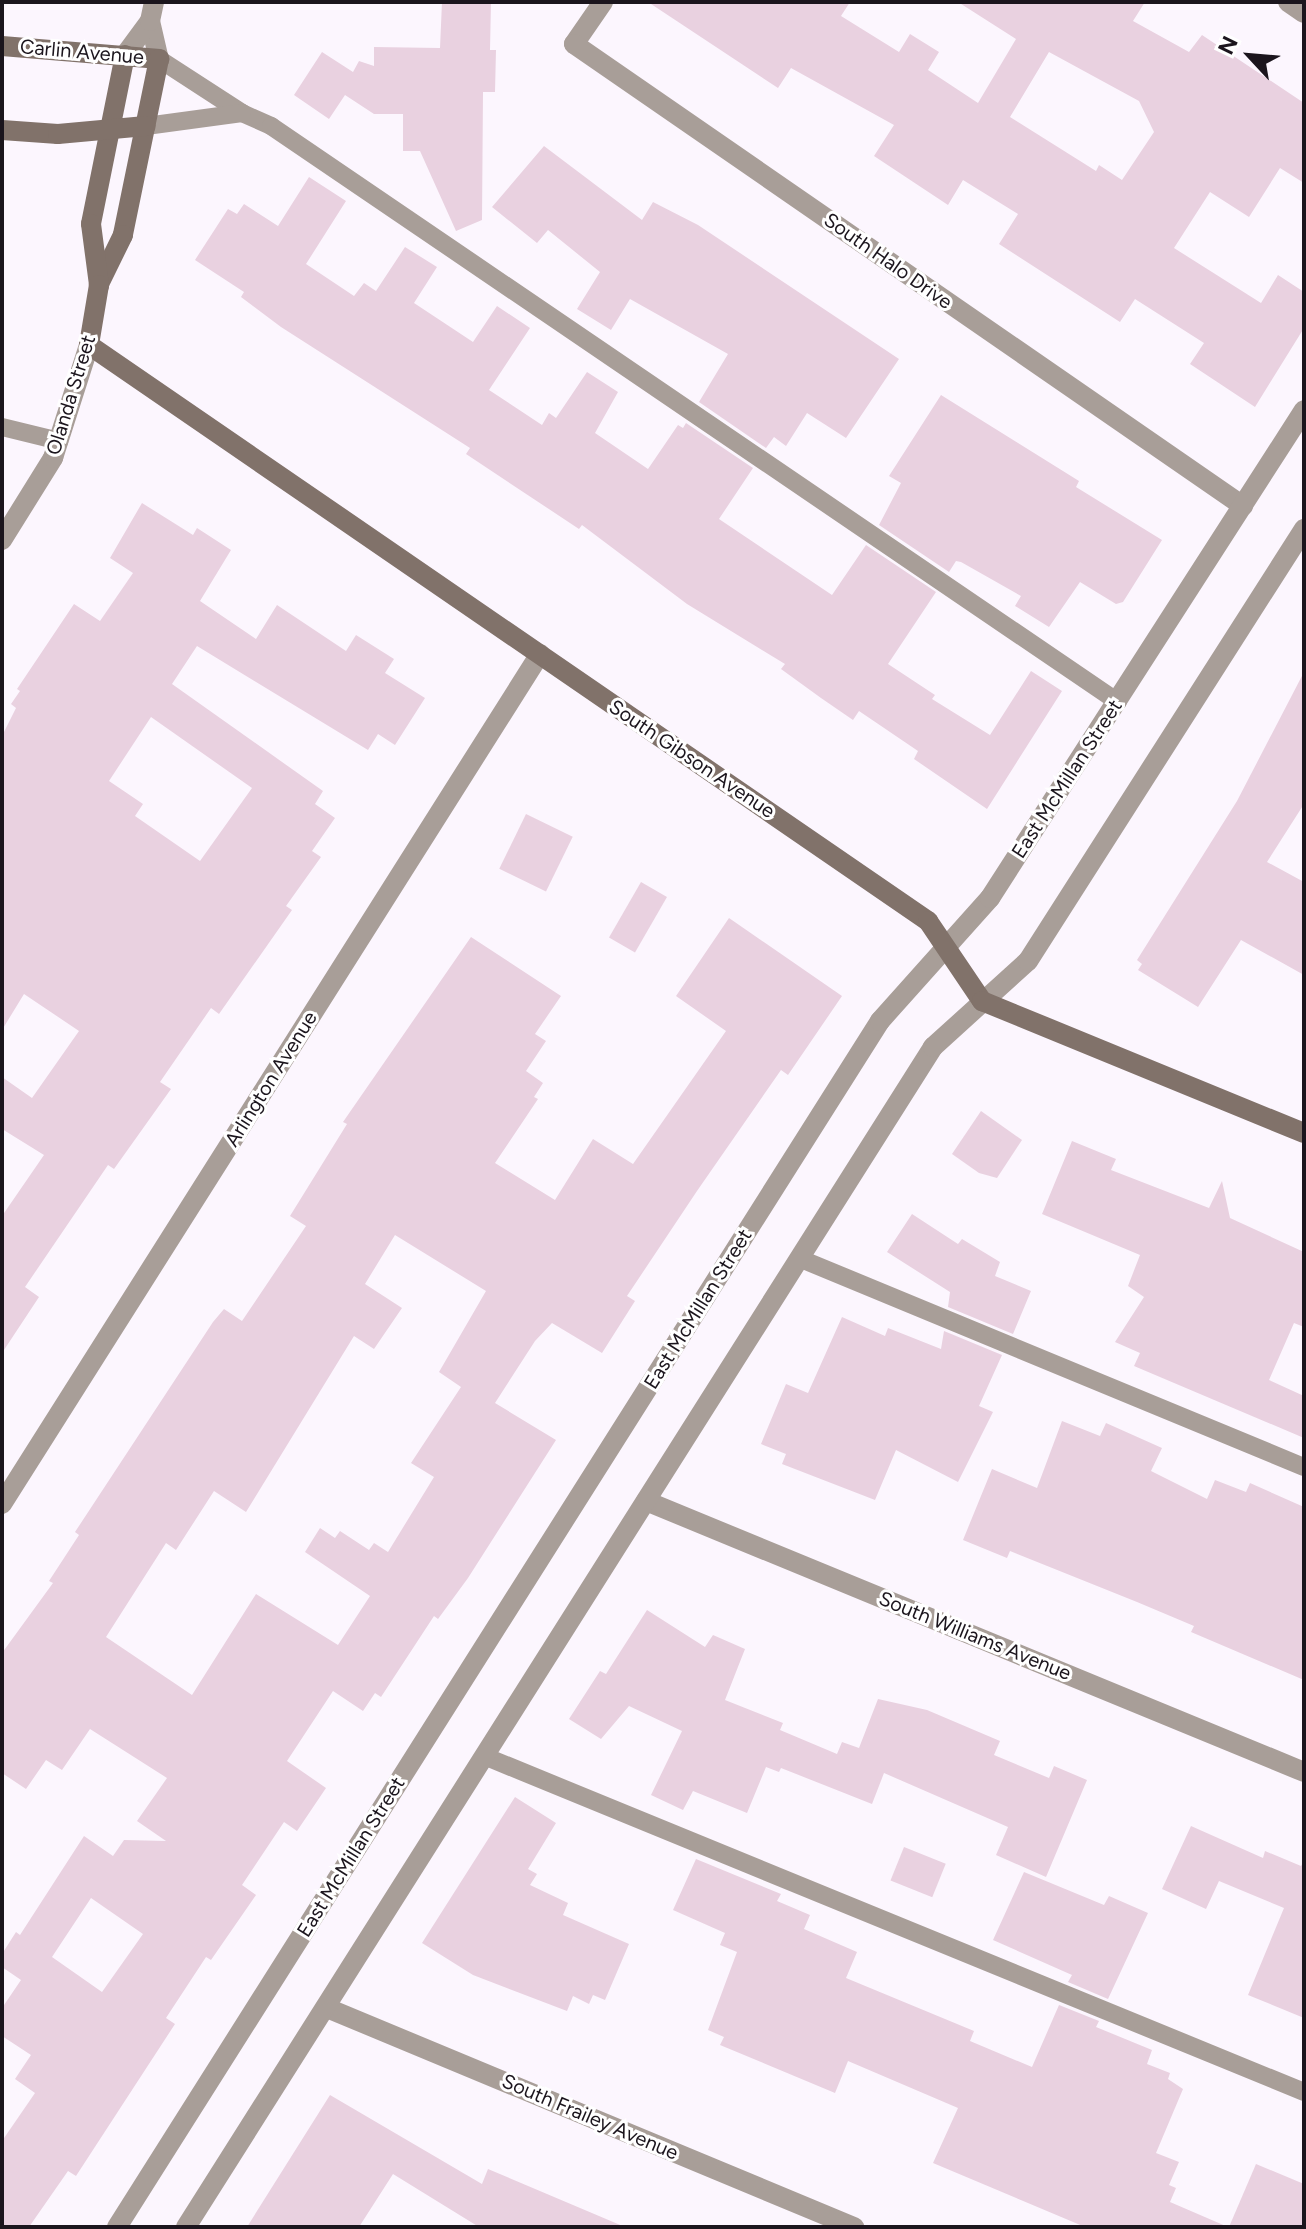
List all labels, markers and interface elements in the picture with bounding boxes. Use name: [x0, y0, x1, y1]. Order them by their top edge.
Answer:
north arrow: [1210, 16, 1290, 96]
text: N: [1212, 32, 1244, 59]
street label: Carlin Avenue: [19, 35, 145, 69]
street label: South Halo Drive: [819, 208, 957, 314]
street label: Olanda Street: [41, 332, 101, 458]
street label: South Gibson Avenue: [604, 695, 780, 823]
street label: East McMillan Street: [1007, 695, 1127, 863]
street label: Arlington Avenue: [220, 1007, 322, 1151]
street label: East McMillan Street: [639, 1225, 757, 1393]
street label: South Williams Avenue: [875, 1586, 1075, 1686]
street label: East McMillan Street: [292, 1773, 410, 1941]
street label: South Frailey Avenue: [498, 2069, 682, 2165]

